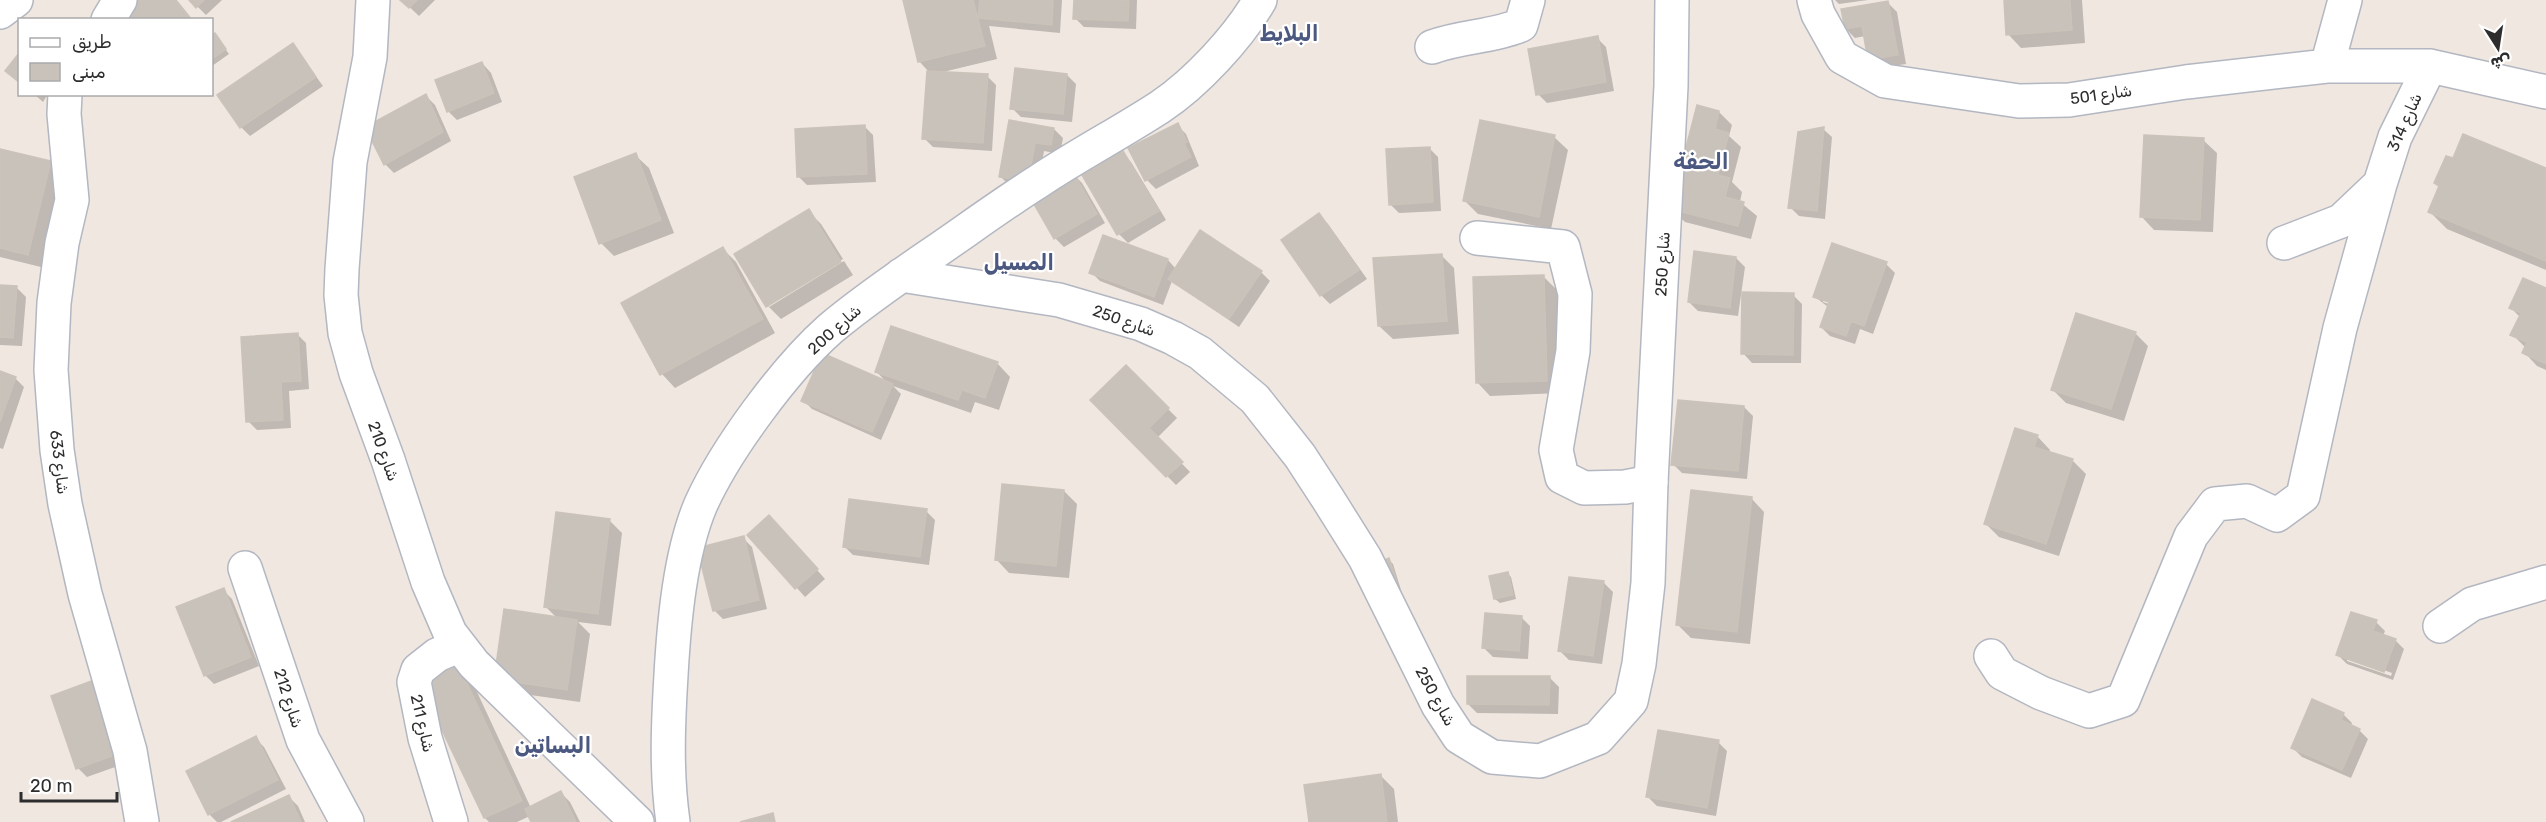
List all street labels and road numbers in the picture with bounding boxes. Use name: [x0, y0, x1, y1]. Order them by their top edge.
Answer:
street label: شارع 501: [2069, 81, 2134, 110]
street label: شارع 314: [2383, 90, 2428, 155]
street label: شارع 250: [1651, 231, 1676, 297]
street label: شارع 200: [804, 300, 866, 360]
street label: شارع 250: [1089, 301, 1158, 342]
street label: شارع 210: [362, 419, 403, 484]
street label: شارع 633: [44, 429, 73, 496]
street label: شارع 250: [1410, 663, 1460, 730]
street label: شارع 212: [268, 666, 307, 731]
street label: شارع 211: [405, 692, 438, 754]

